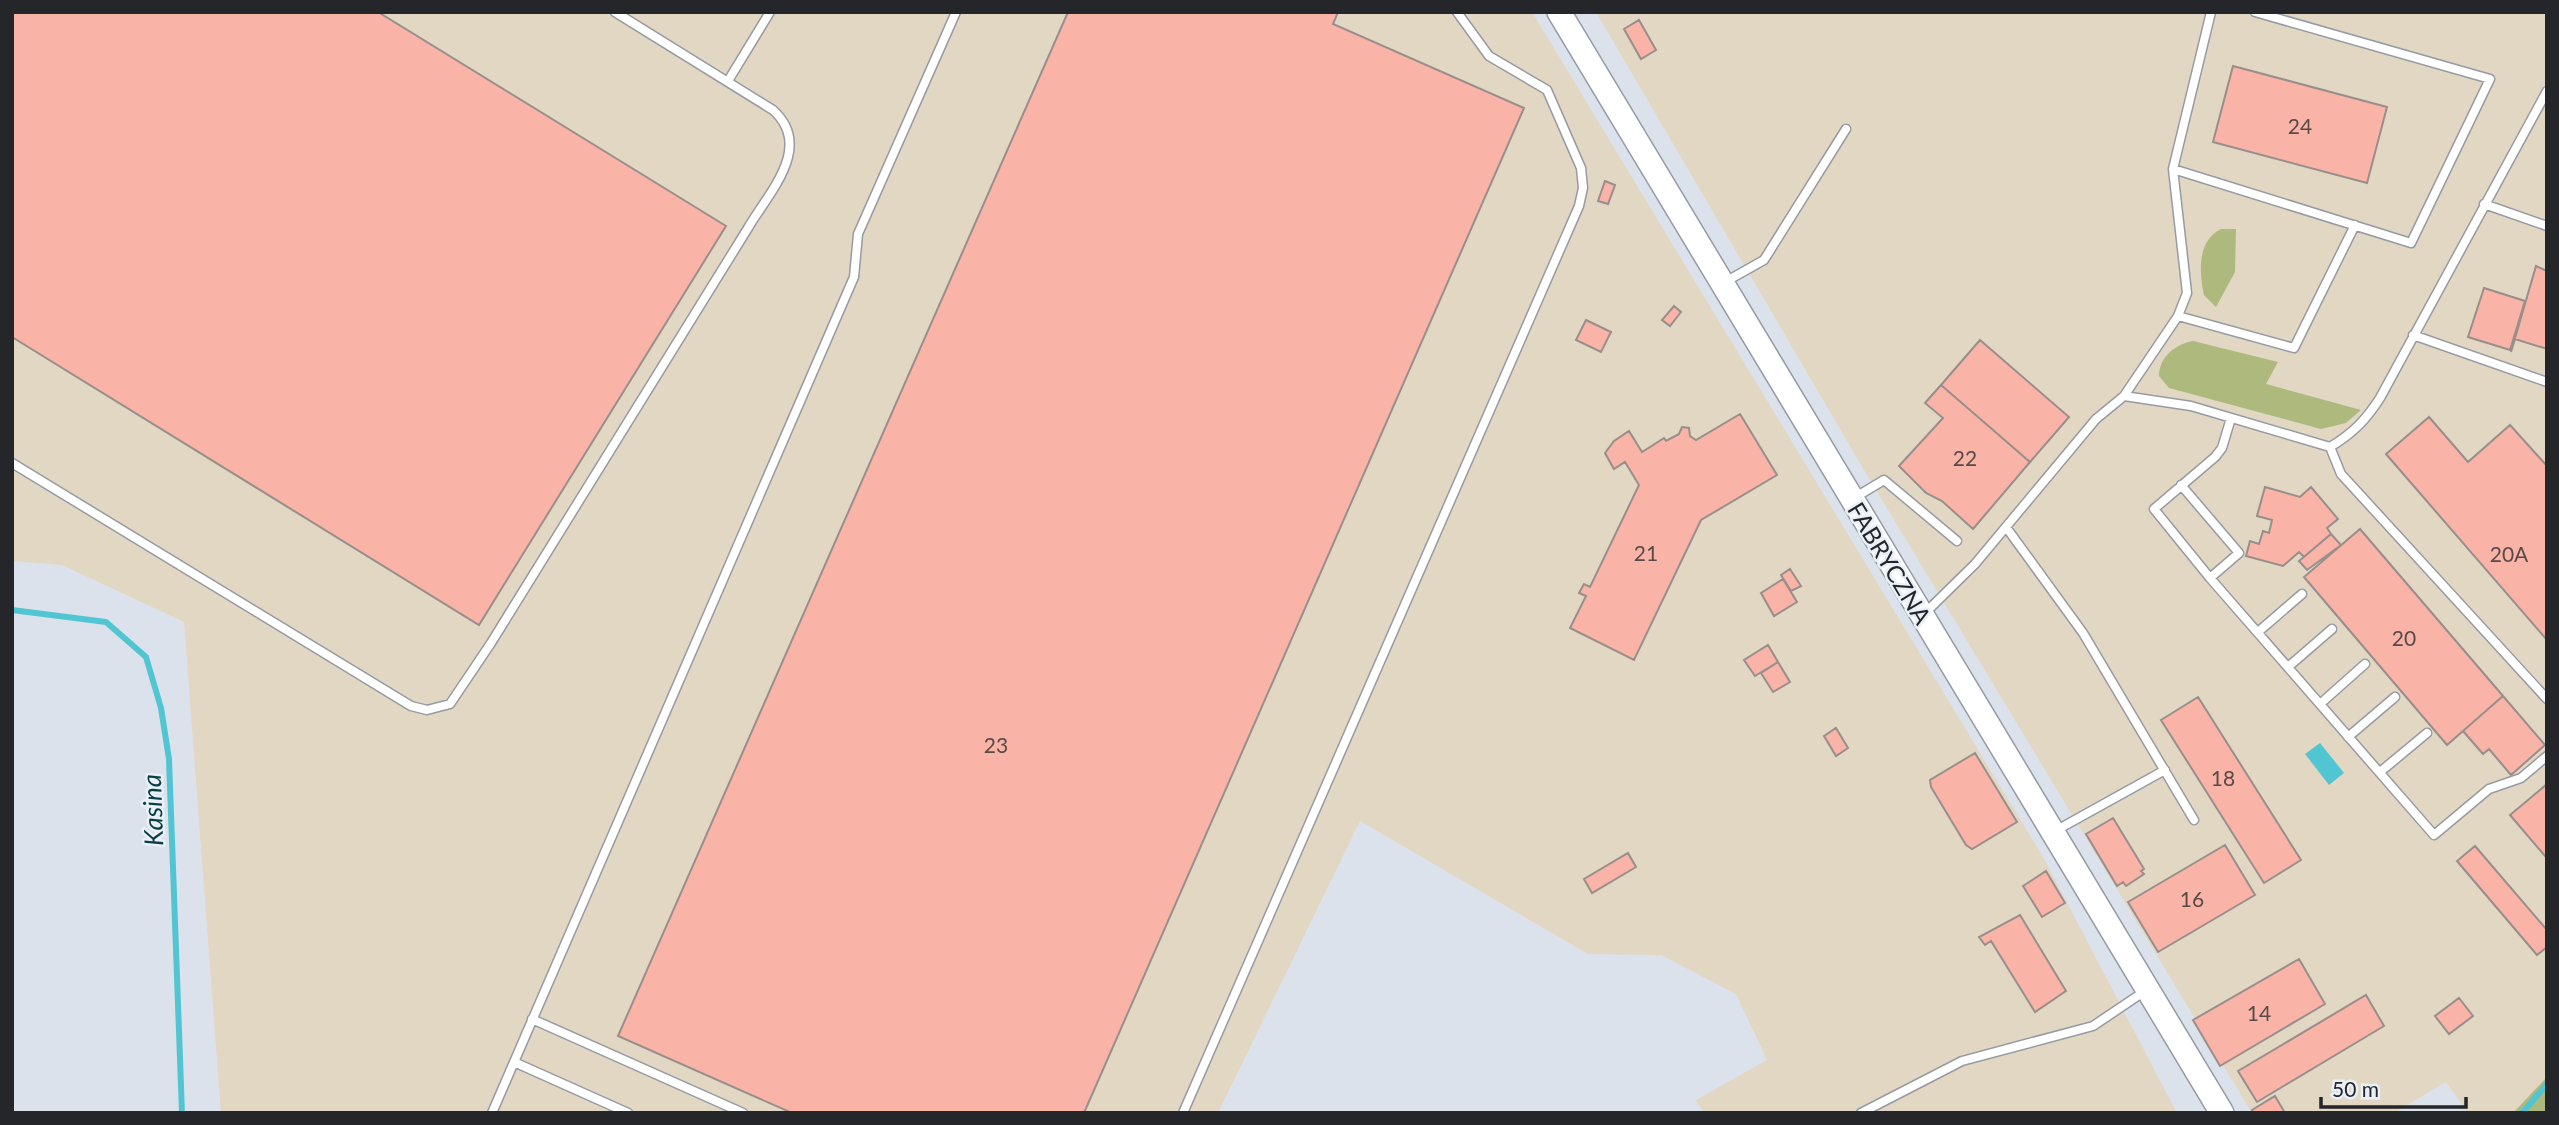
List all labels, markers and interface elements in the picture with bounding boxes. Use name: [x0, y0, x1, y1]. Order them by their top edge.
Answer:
house number: 24: [2288, 113, 2312, 138]
house number: 22: [1953, 445, 1977, 470]
street label: FABRYCZNA: [1842, 497, 1938, 630]
house number: 21: [1634, 540, 1658, 565]
house number: 20A: [2490, 541, 2529, 566]
house number: 20: [2392, 625, 2416, 650]
house number: 23: [984, 732, 1008, 757]
house number: 18: [2211, 765, 2235, 790]
water label: Kasina: [135, 773, 169, 847]
house number: 16: [2180, 886, 2204, 911]
house number: 14: [2247, 1000, 2271, 1025]
scale bar: [2321, 1066, 2466, 1110]
text: 50 m: [2332, 1076, 2379, 1101]

